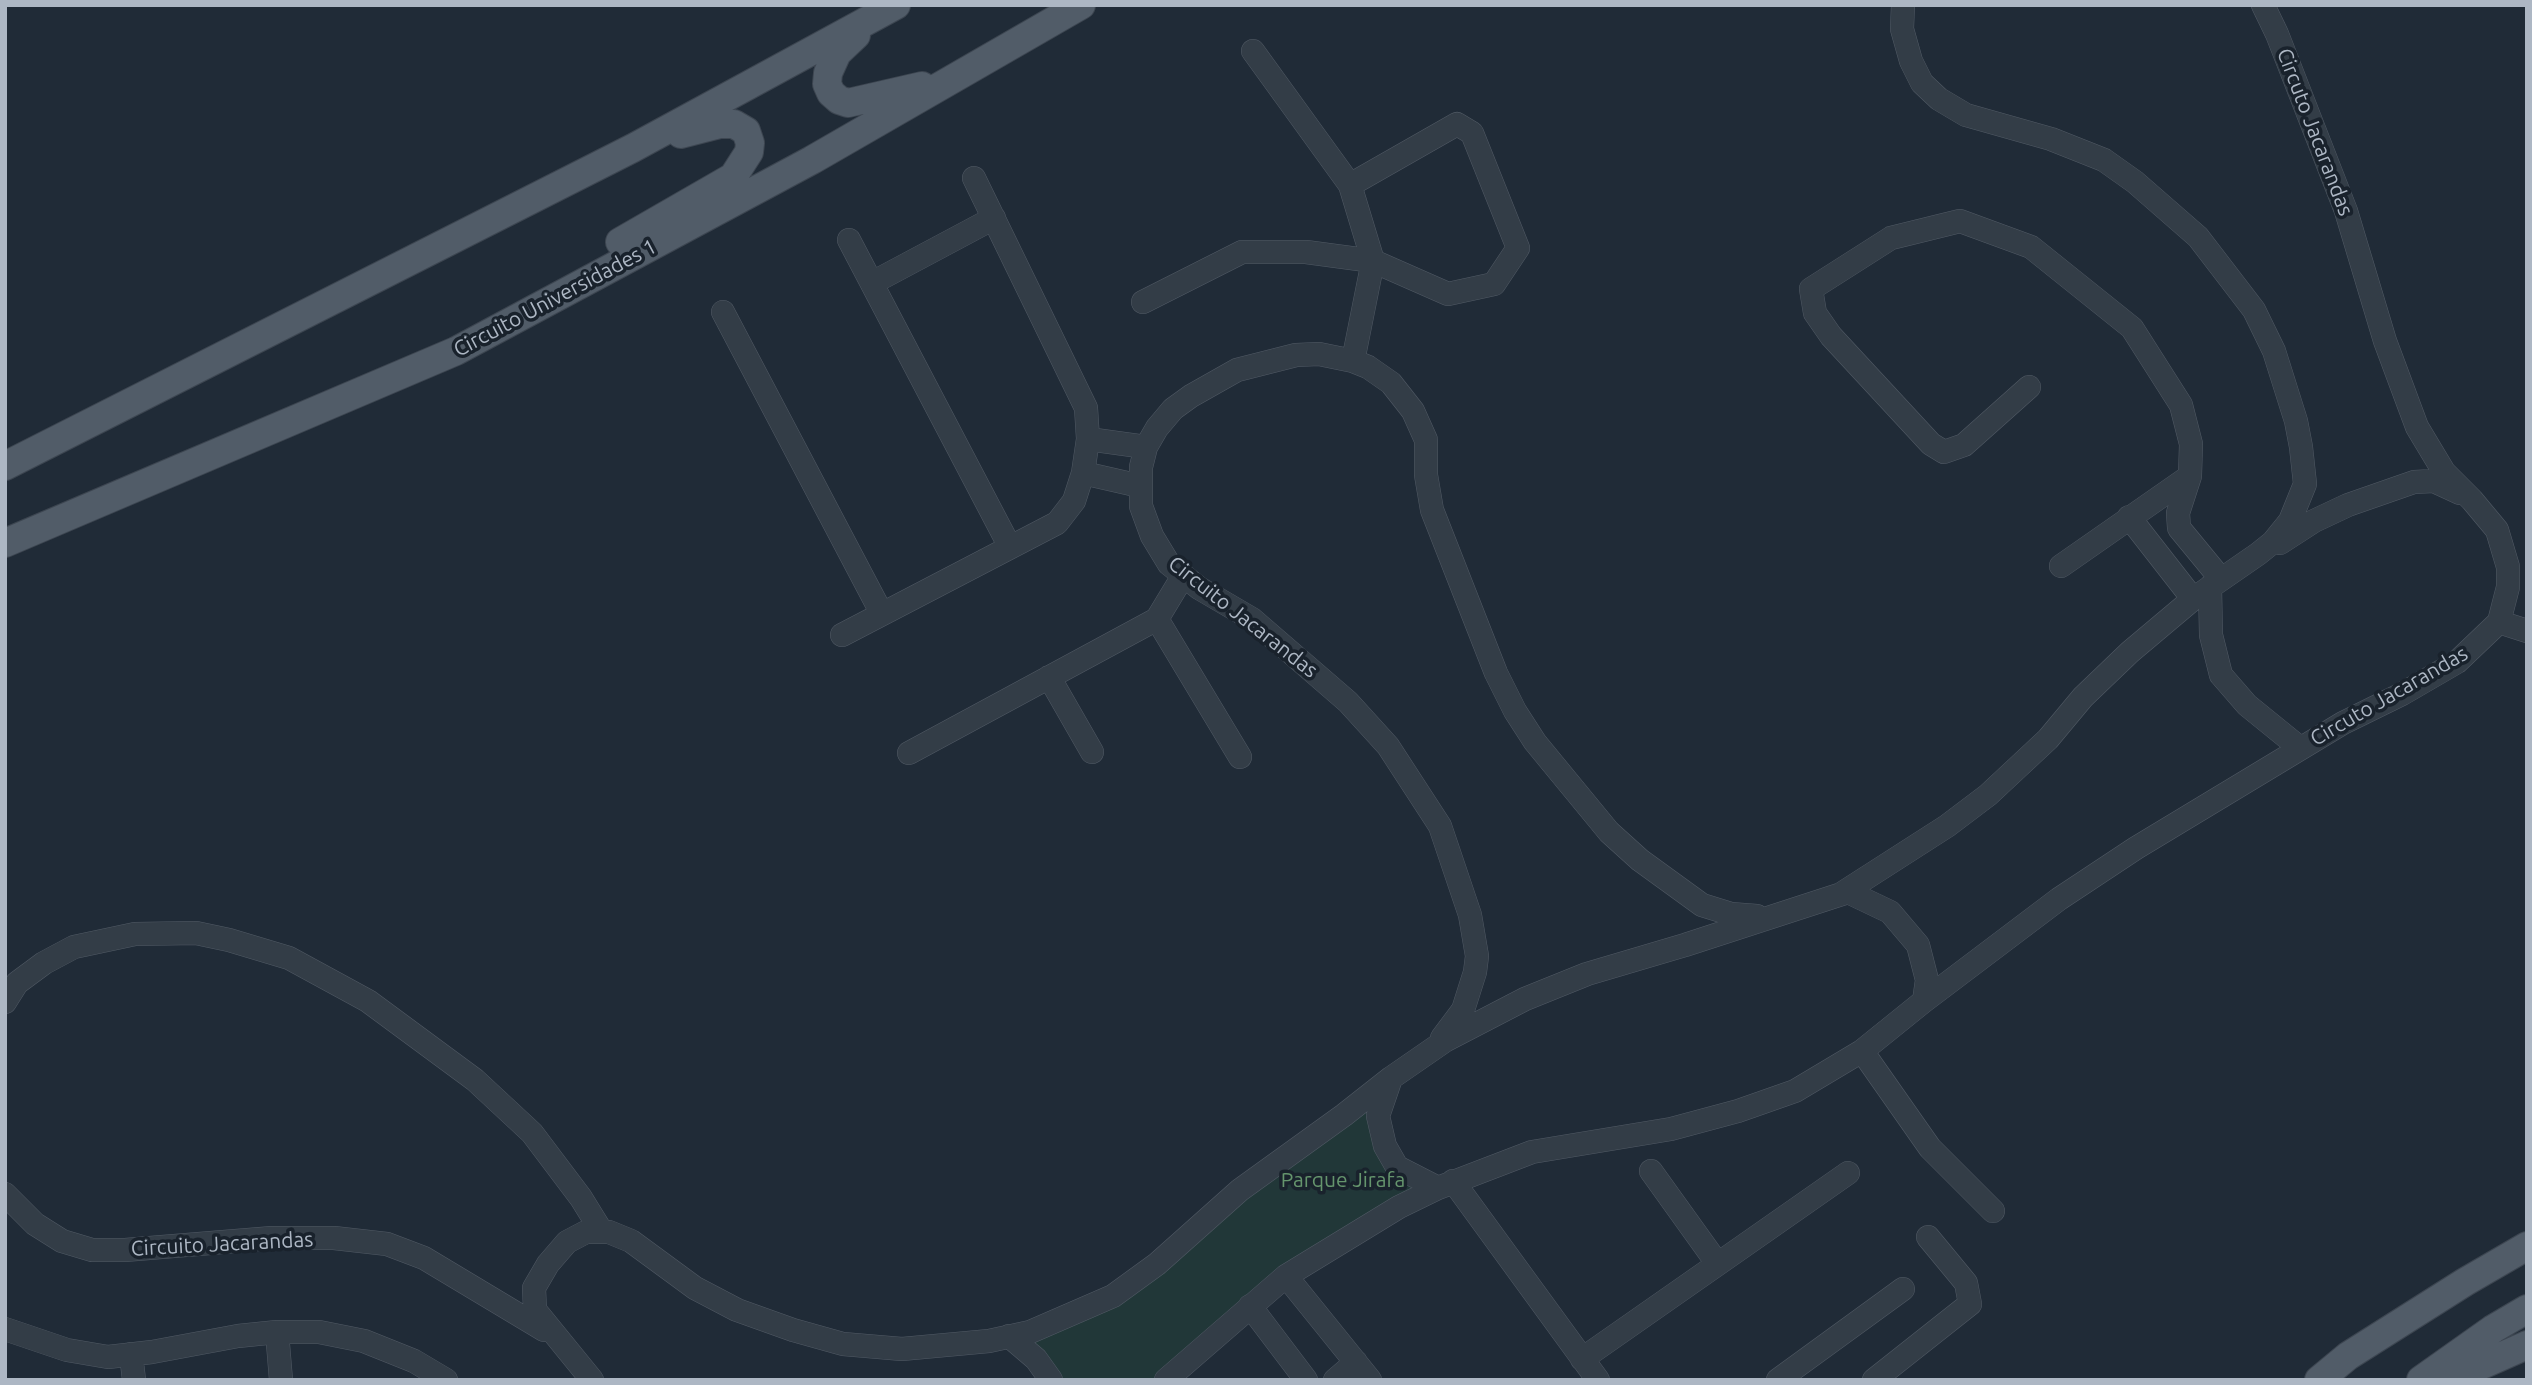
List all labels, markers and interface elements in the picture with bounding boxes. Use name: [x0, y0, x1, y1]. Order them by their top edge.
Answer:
street label: Circuto Jacarandas: [2271, 45, 2359, 219]
street label: Circuito Universidades 1: [449, 234, 661, 362]
street label: Circuito Jacarandas: [1163, 551, 1323, 683]
street label: Circuto Jacarandas: [2306, 641, 2472, 751]
park label: Parque Jirafa: [1281, 1167, 1405, 1193]
street label: Circuito Jacarandas: [130, 1227, 314, 1261]

